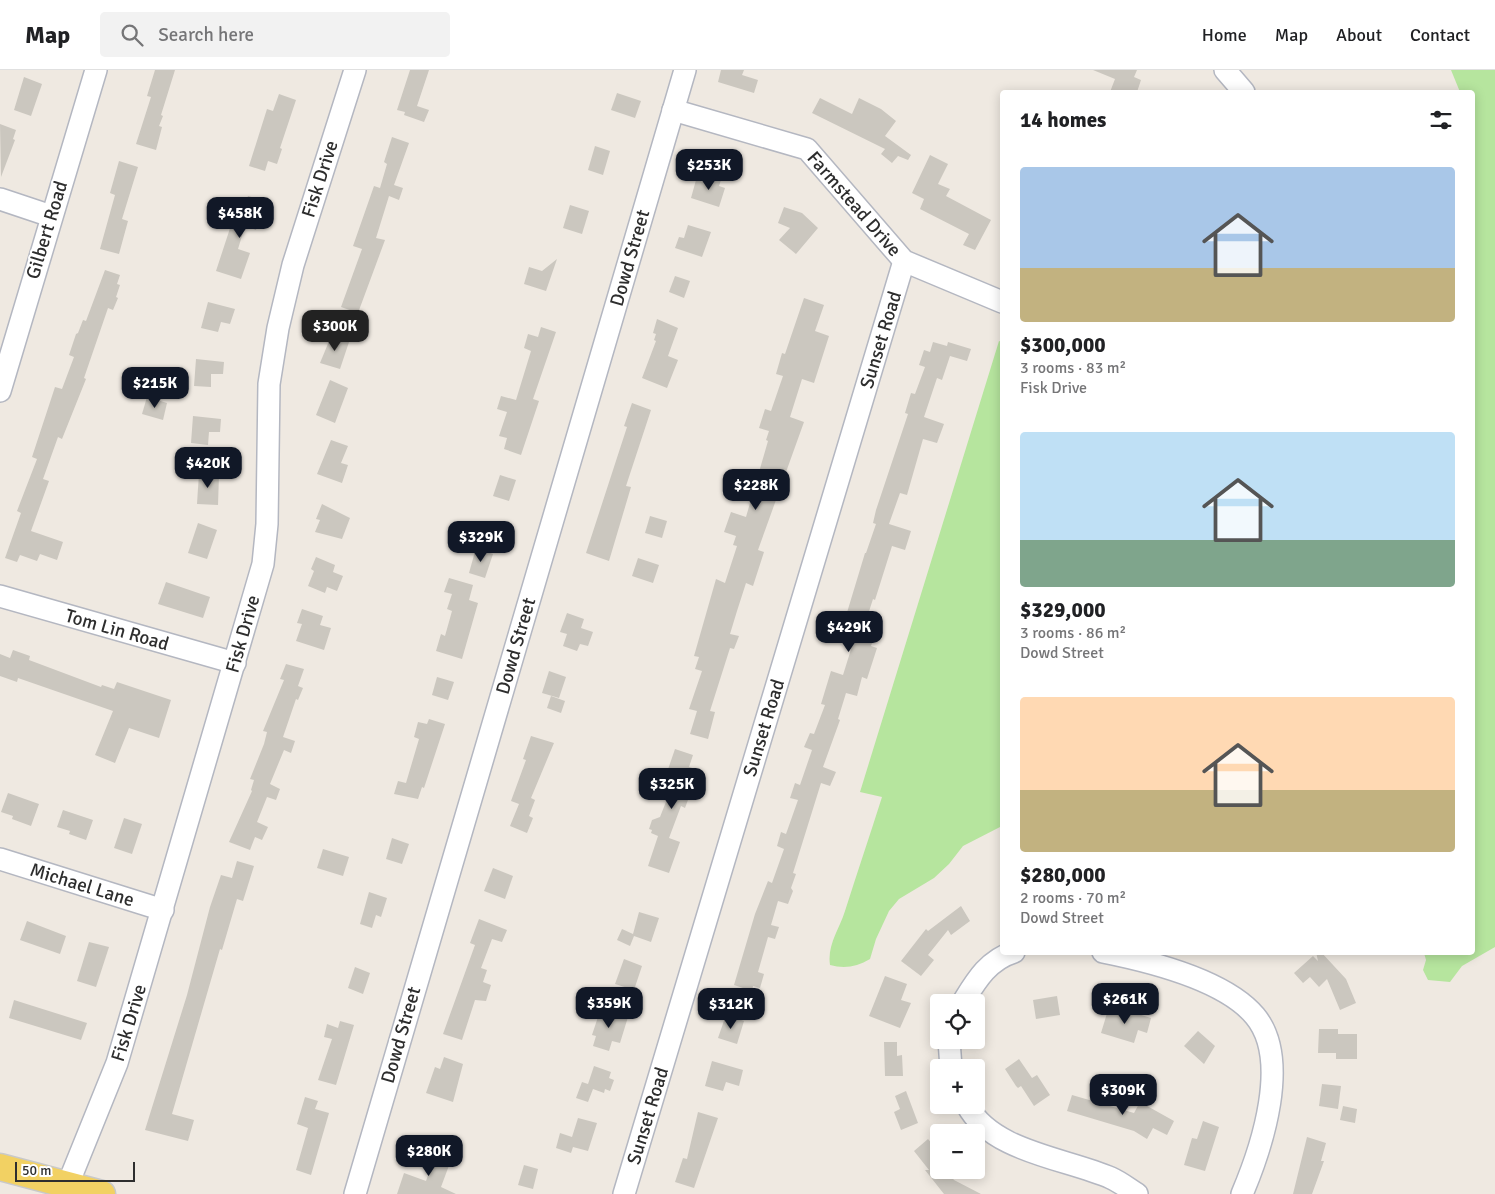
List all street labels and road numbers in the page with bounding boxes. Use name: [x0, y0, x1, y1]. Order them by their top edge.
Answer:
street label: Fisk Drive: [296, 137, 344, 221]
street label: Farmstead Drive: [802, 146, 906, 262]
street label: Gilbert Road: [21, 178, 73, 282]
street label: Dowd Street: [605, 207, 655, 309]
street label: Sunset Road: [855, 288, 907, 392]
street label: Fisk Drive: [220, 592, 266, 676]
street label: Dowd Street: [491, 595, 541, 697]
street label: Tom Lin Road: [62, 604, 172, 656]
street label: Sunset Road: [738, 676, 790, 780]
street label: Michael Lane: [27, 858, 137, 912]
street label: Fisk Drive: [106, 981, 152, 1065]
street label: Dowd Street: [376, 984, 426, 1086]
street label: Sunset Road: [622, 1064, 674, 1168]

